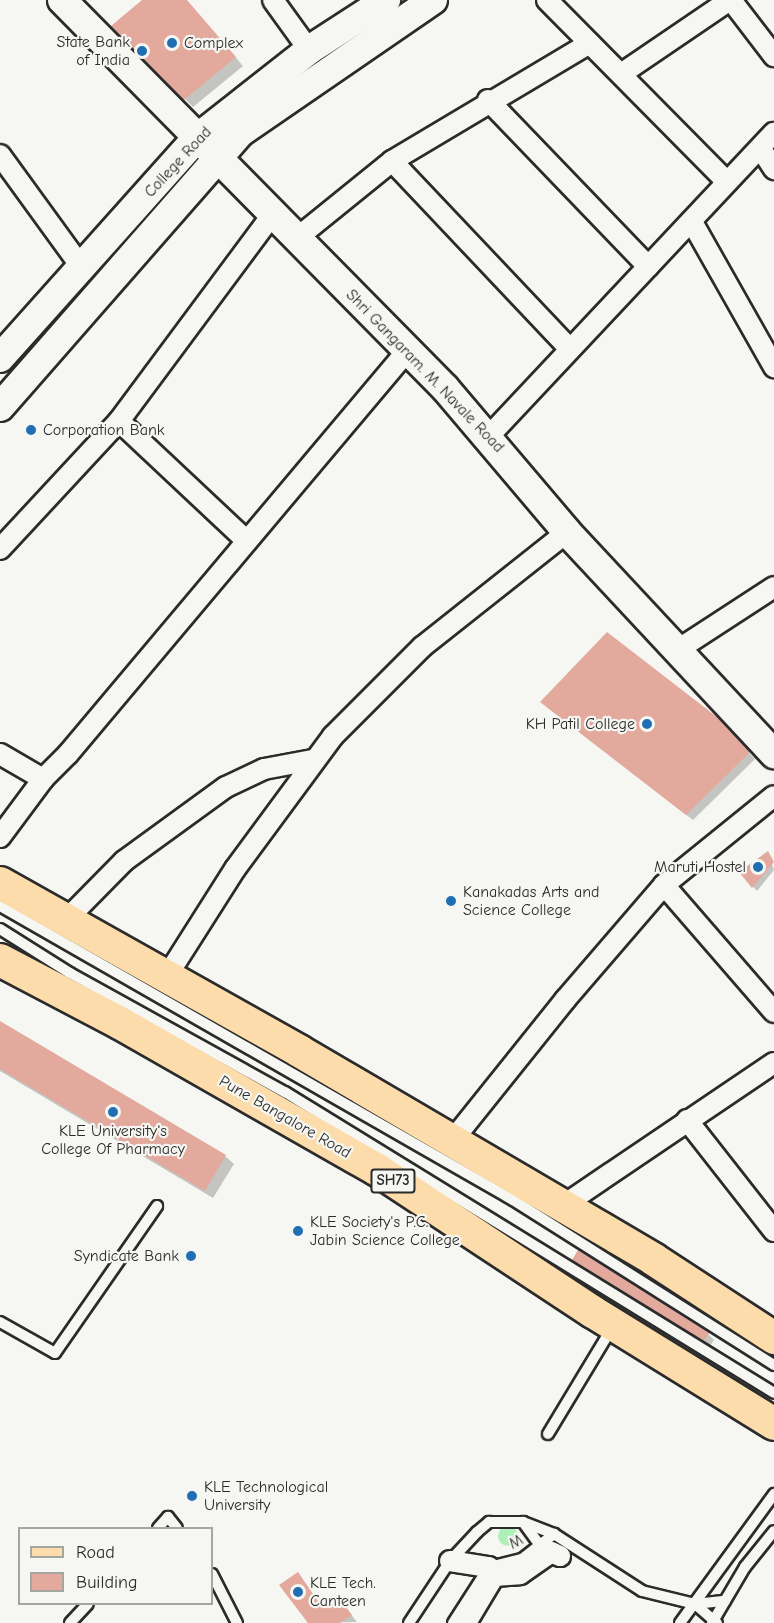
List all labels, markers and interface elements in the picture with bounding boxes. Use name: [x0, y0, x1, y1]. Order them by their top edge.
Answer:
place label: State Bank of India: [57, 32, 130, 70]
place label: Complex: [184, 33, 243, 53]
marker: Complex: [165, 36, 179, 50]
marker: State Bank of India: [135, 44, 149, 58]
street label: College Road: [140, 123, 216, 201]
street label: Shri Gangaram. M. Navale Road: [342, 285, 508, 457]
place label: Corporation Bank: [43, 420, 165, 440]
marker: Corporation Bank: [24, 423, 38, 437]
place label: KH Patil College: [526, 714, 635, 734]
marker: KH Patil College: [640, 717, 654, 731]
place label: Maruti Hostel: [654, 857, 746, 877]
marker: Maruti Hostel: [751, 860, 765, 874]
place label: Kanakadas Arts and Science College: [463, 882, 600, 920]
marker: Kanakadas Arts and Science College: [444, 894, 458, 908]
street label: Pune Bangalore Road: [216, 1071, 354, 1163]
marker: KLE University's College Of Pharmacy: [106, 1105, 120, 1119]
place label: KLE University's College Of Pharmacy: [41, 1121, 185, 1159]
road number: SH73: [369, 1169, 417, 1193]
place label: KLE Society's P.C. Jabin Science College: [310, 1212, 460, 1250]
marker: KLE Society's P.C. Jabin Science College: [291, 1224, 305, 1238]
place label: Syndicate Bank: [74, 1246, 179, 1266]
marker: Syndicate Bank: [184, 1249, 198, 1263]
place label: KLE Technological University: [204, 1477, 328, 1515]
marker: KLE Technological University: [185, 1489, 199, 1503]
legend: [18, 1527, 213, 1605]
street label: M: [505, 1530, 527, 1554]
text: Road: [76, 1542, 115, 1563]
text: Building: [76, 1572, 138, 1593]
place label: KLE Tech. Canteen: [310, 1573, 376, 1611]
marker: KLE Tech. Canteen: [291, 1585, 305, 1599]

